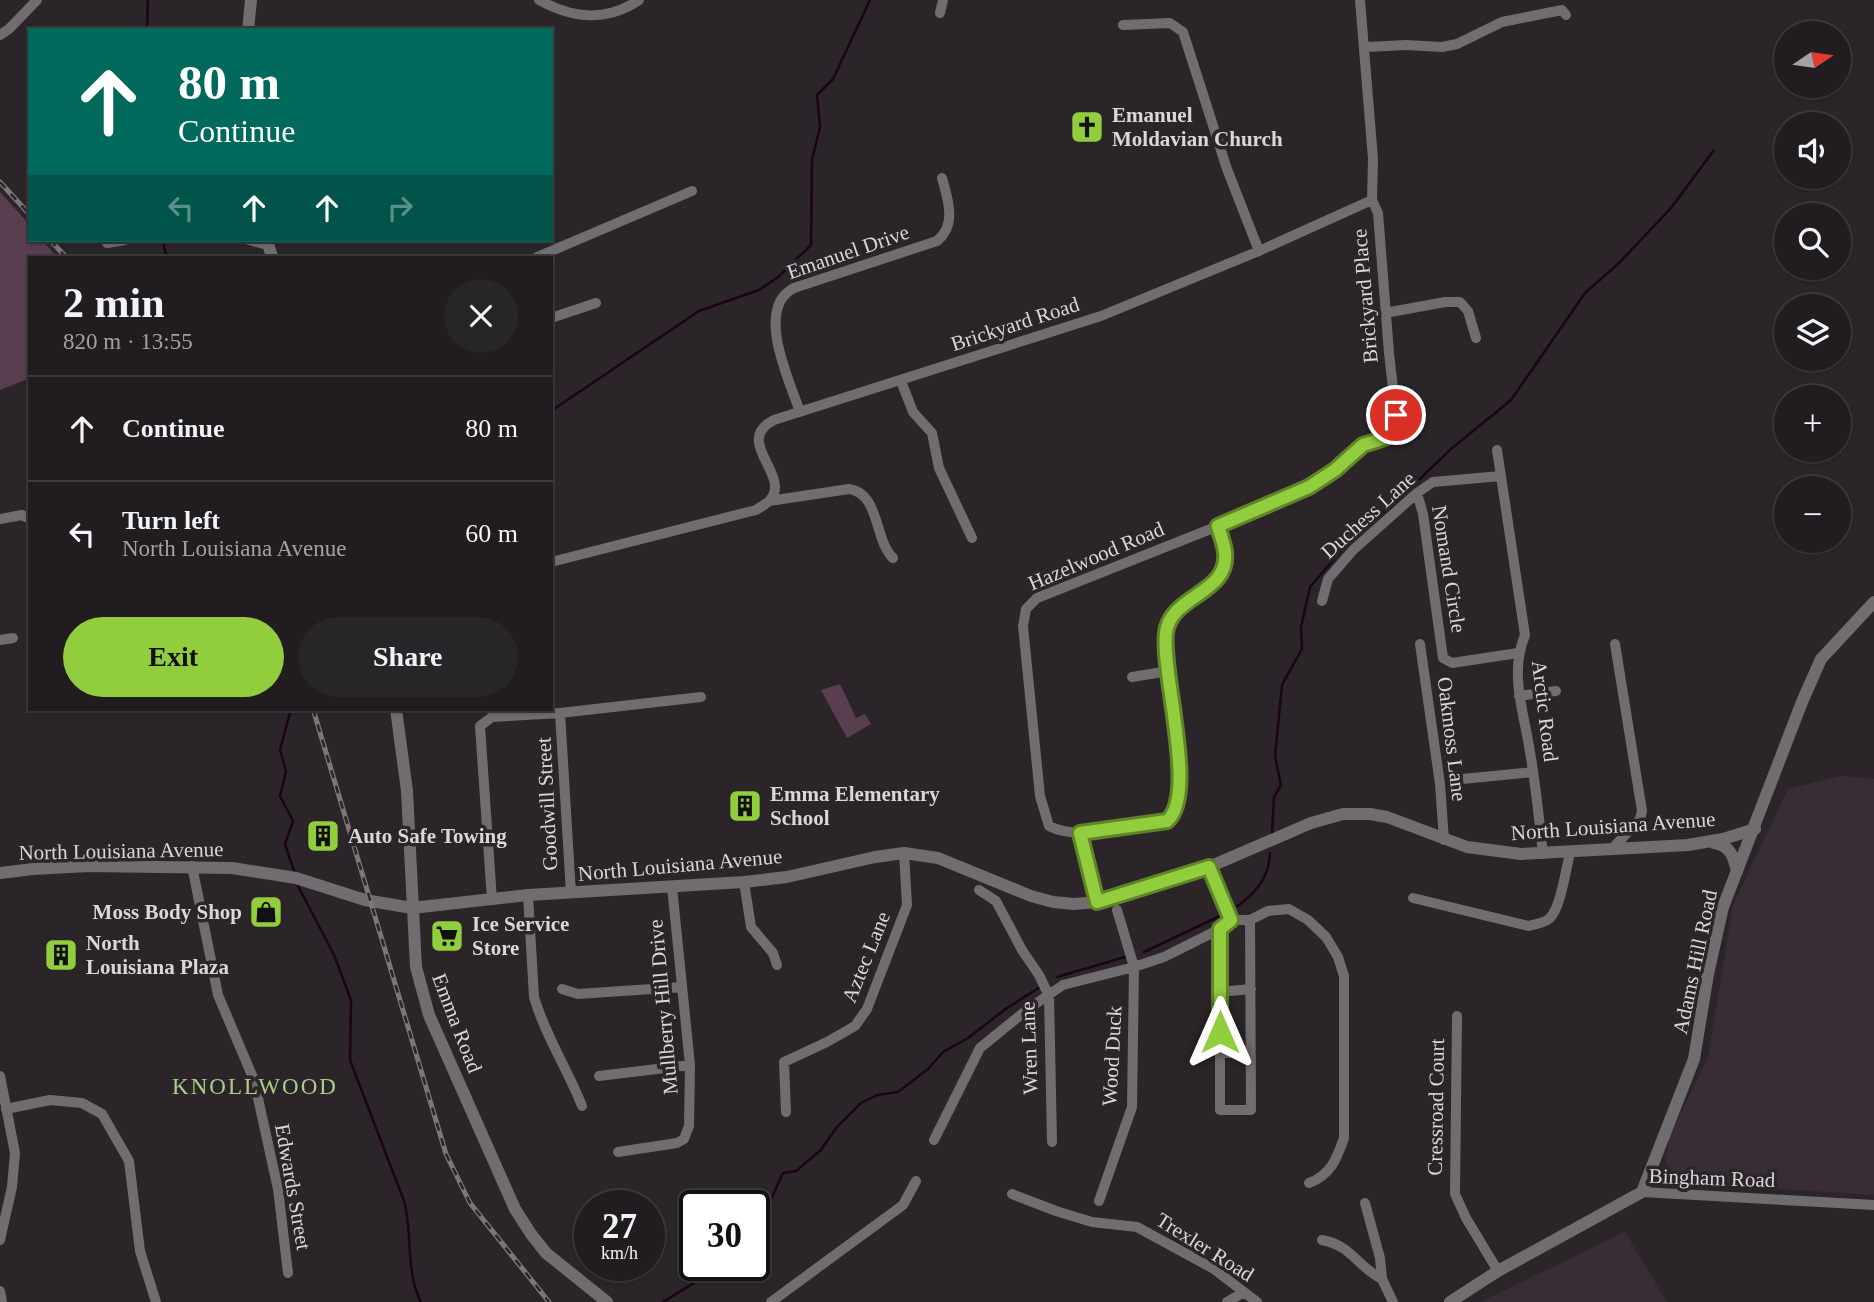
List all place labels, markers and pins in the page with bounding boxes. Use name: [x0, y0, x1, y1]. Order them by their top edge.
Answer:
place label: Emanuel Moldavian Church: [1112, 103, 1283, 151]
church icon: Emanuel Moldavian Church: [1068, 108, 1106, 146]
pin: [1366, 385, 1426, 445]
place label: Emma Elementary School: [770, 782, 940, 830]
building icon: Emma Elementary School: [726, 787, 764, 825]
building icon: Auto Safe Towing: [304, 817, 342, 855]
place label: Auto Safe Towing: [348, 824, 507, 848]
shop icon: Moss Body Shop: [247, 893, 285, 931]
place label: Moss Body Shop: [93, 900, 242, 924]
place label: Ice Service Store: [472, 912, 569, 960]
supermarket icon: Ice Service Store: [428, 917, 466, 955]
place label: North Louisiana Plaza: [86, 931, 229, 979]
building icon: North Louisiana Plaza: [42, 936, 80, 974]

